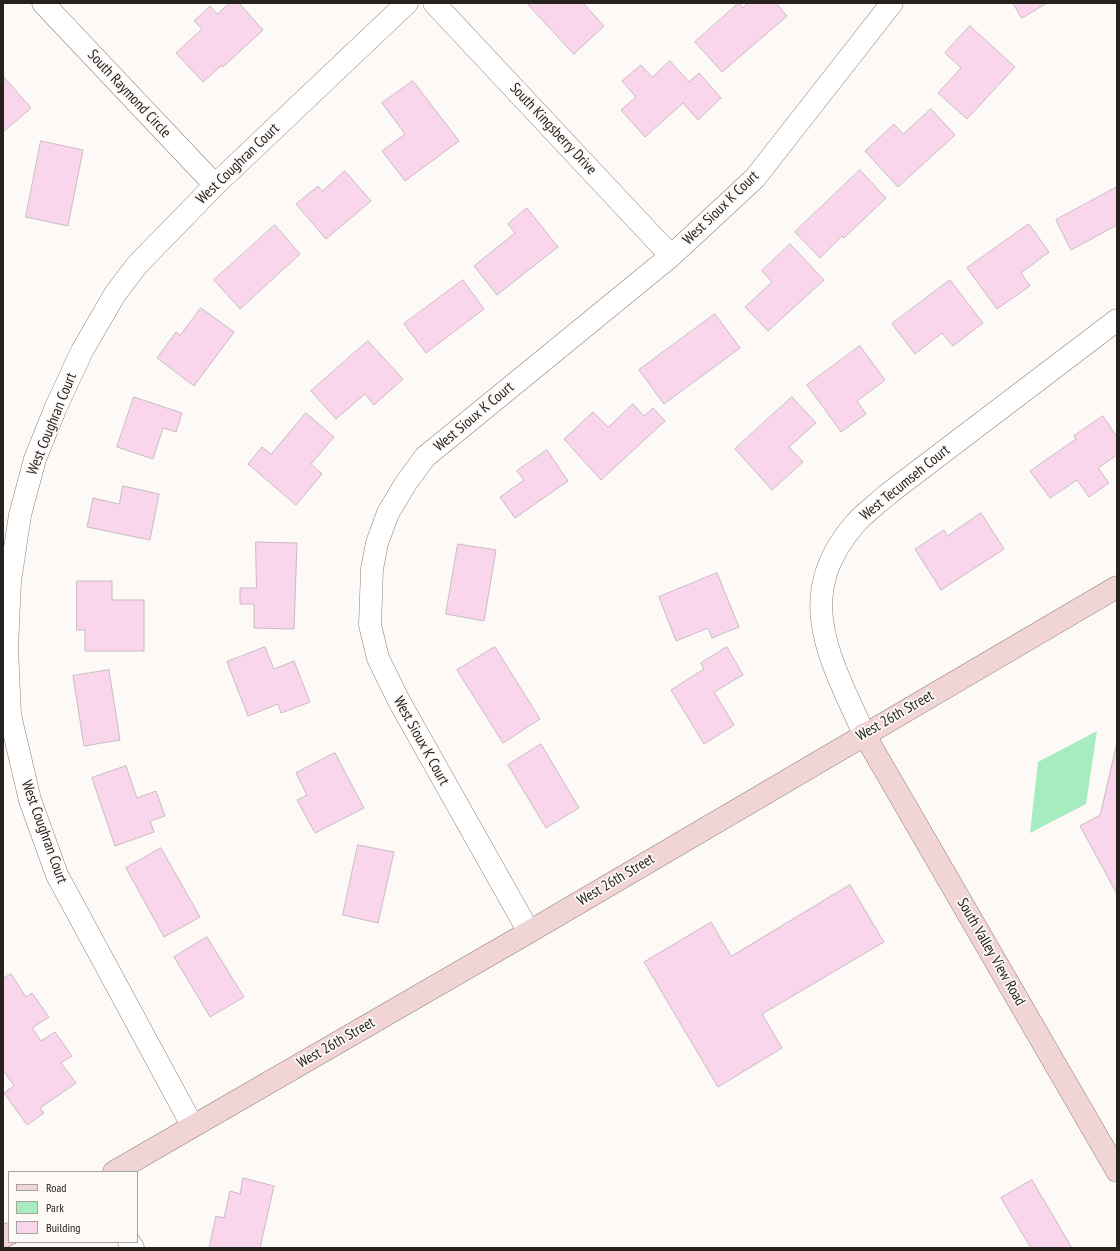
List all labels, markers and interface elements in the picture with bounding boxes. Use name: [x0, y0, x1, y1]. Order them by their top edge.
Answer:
street label: South Raymond Circle: [84, 46, 174, 142]
street label: South Kingsberry Drive: [506, 79, 600, 179]
street label: West Coughran Court: [193, 120, 283, 208]
street label: West Sioux K Court: [679, 167, 763, 249]
street label: West Coughran Court: [23, 370, 81, 478]
street label: West Sioux K Court: [430, 378, 518, 456]
street label: West Tecumseh Court: [857, 441, 953, 525]
street label: West 26th Street: [853, 687, 937, 745]
street label: West Sioux K Court: [389, 693, 453, 789]
street label: West Coughran Court: [17, 778, 71, 886]
street label: West 26th Street: [574, 850, 658, 910]
street label: South Valley View Road: [953, 895, 1029, 1009]
street label: West 26th Street: [294, 1014, 378, 1072]
legend: [8, 1171, 138, 1243]
text: Road: [46, 1180, 66, 1195]
text: Park: [46, 1200, 64, 1215]
text: Building: [46, 1220, 81, 1235]

